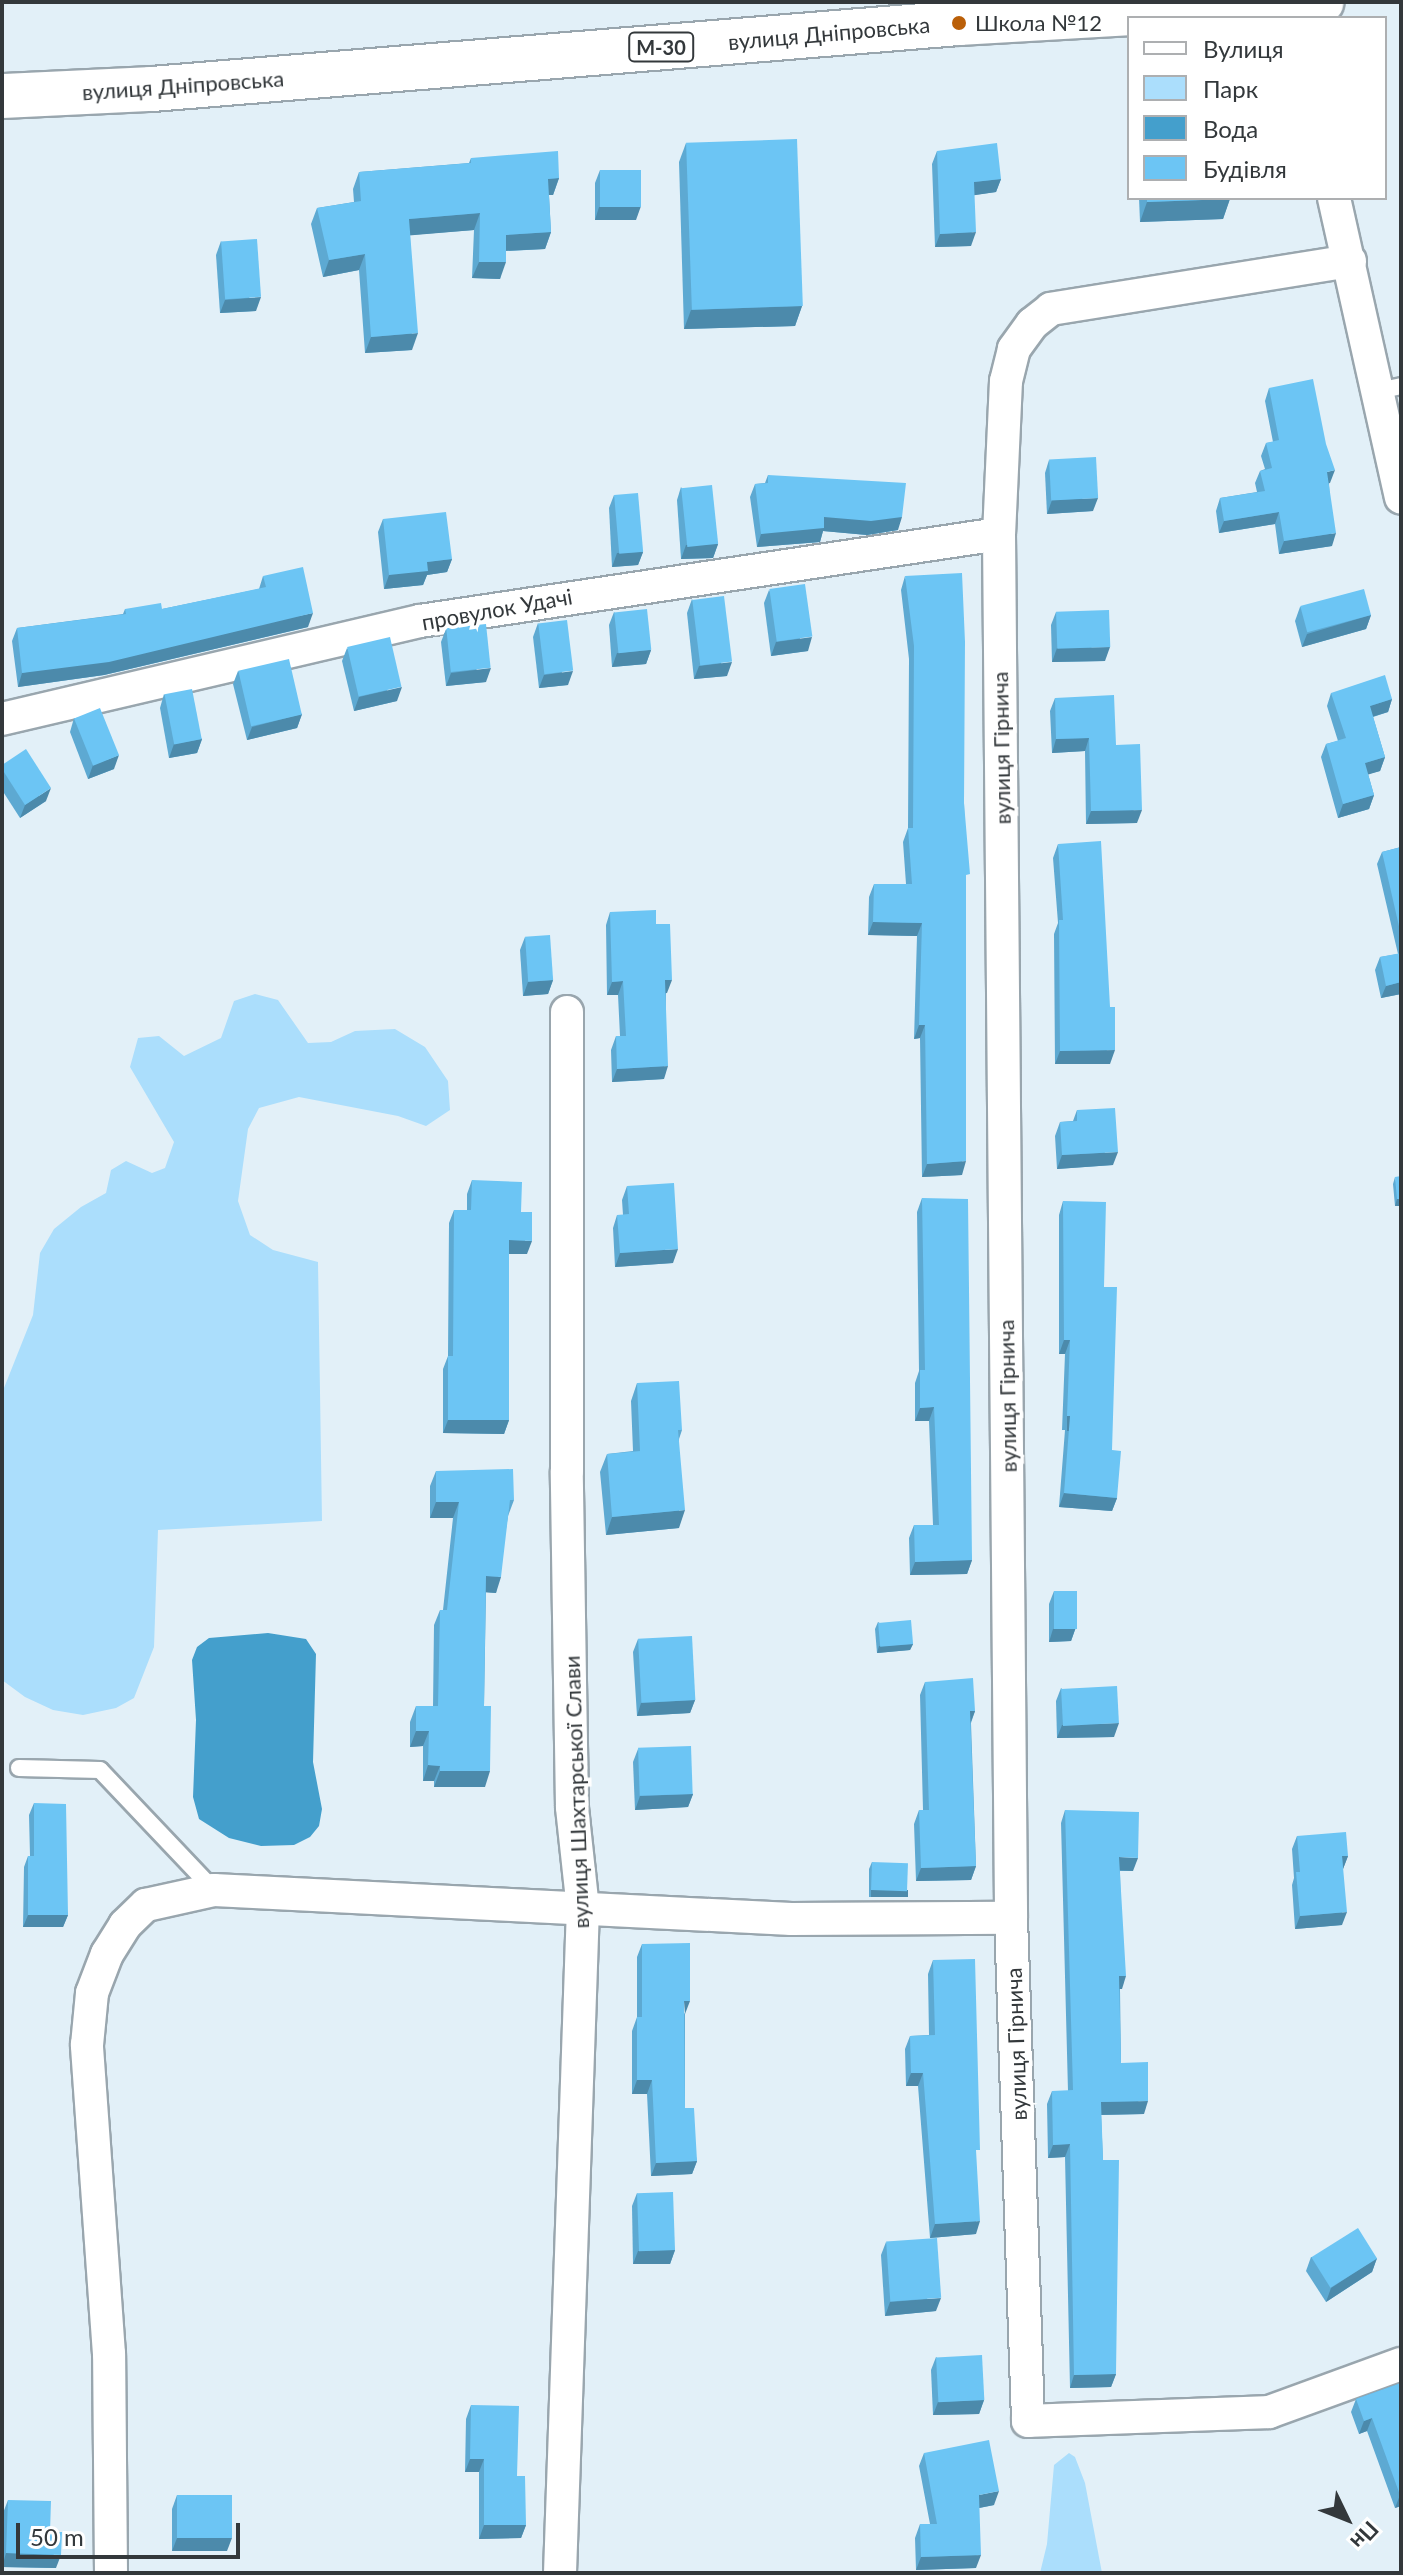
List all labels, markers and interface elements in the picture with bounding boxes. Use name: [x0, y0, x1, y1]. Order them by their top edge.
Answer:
place label: Школа №12: [975, 10, 1102, 36]
street label: вулиця Дніпровська: [727, 11, 931, 55]
marker: Школа №12: [950, 14, 968, 32]
legend: [1127, 16, 1387, 200]
road number: М-30: [627, 31, 695, 63]
text: Вулиця: [1203, 34, 1284, 63]
street label: вулиця Дніпровська: [81, 65, 285, 105]
text: Парк: [1203, 74, 1258, 103]
text: Вода: [1203, 114, 1258, 143]
text: Будівля: [1203, 154, 1287, 183]
street label: провулок Удачі: [420, 583, 574, 635]
street label: вулиця Гірнича: [986, 671, 1016, 825]
street label: вулиця Гірнича: [992, 1319, 1022, 1473]
street label: вулиця Шахтарської Слави: [558, 1655, 594, 1929]
street label: вулиця Гірнича: [1000, 1967, 1032, 2121]
north arrow: [1307, 2479, 1387, 2559]
scale bar: [20, 2507, 244, 2557]
text: Пн: [1345, 2516, 1385, 2555]
text: 50 m: [30, 2522, 84, 2551]

